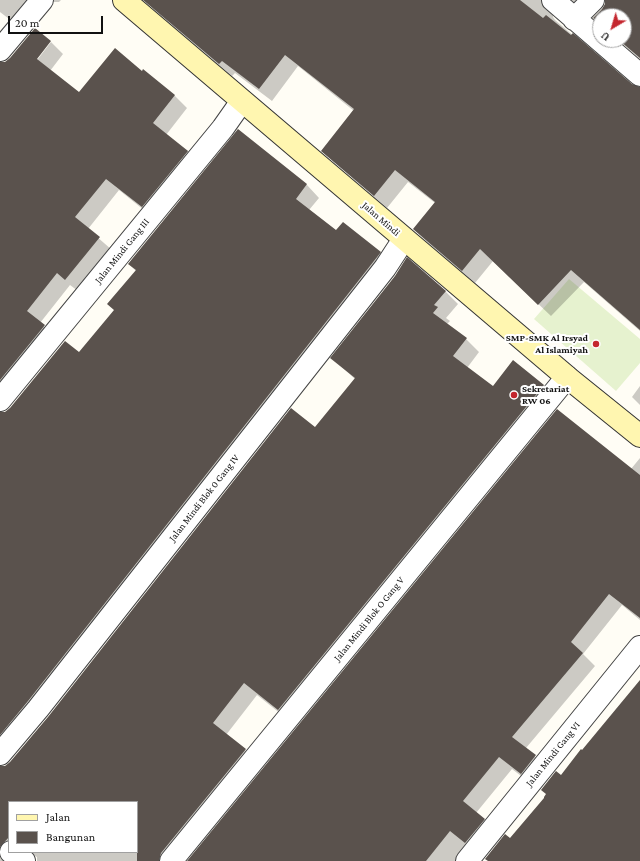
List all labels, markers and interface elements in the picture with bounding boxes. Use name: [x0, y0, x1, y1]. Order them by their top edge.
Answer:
scale bar: [10, 8, 105, 34]
north arrow: [592, 8, 632, 48]
text: 20 m: [15, 16, 39, 30]
text: U: [599, 30, 612, 44]
street label: Jalan Mindi: [360, 199, 402, 239]
street label: Jalan Mindi Gang III: [92, 216, 152, 286]
place label: SMP-SMK Al Irsyad Al Islamiyah: [506, 332, 588, 356]
marker: SMP-SMK Al Irsyad Al Islamiyah: [591, 339, 601, 349]
place label: Sekretariat RW 06: [522, 383, 569, 406]
marker: Sekretariat RW 06: [509, 390, 519, 400]
street label: Jalan Mindi Blok 0 Gang IV: [166, 452, 242, 544]
street label: Jalan Mindi Blok O Gang V: [331, 574, 407, 664]
street label: Jalan Mindi Gang VI: [523, 719, 583, 789]
legend: [8, 801, 138, 853]
text: Jalan: [46, 810, 70, 824]
text: Bangunan: [46, 830, 95, 844]

